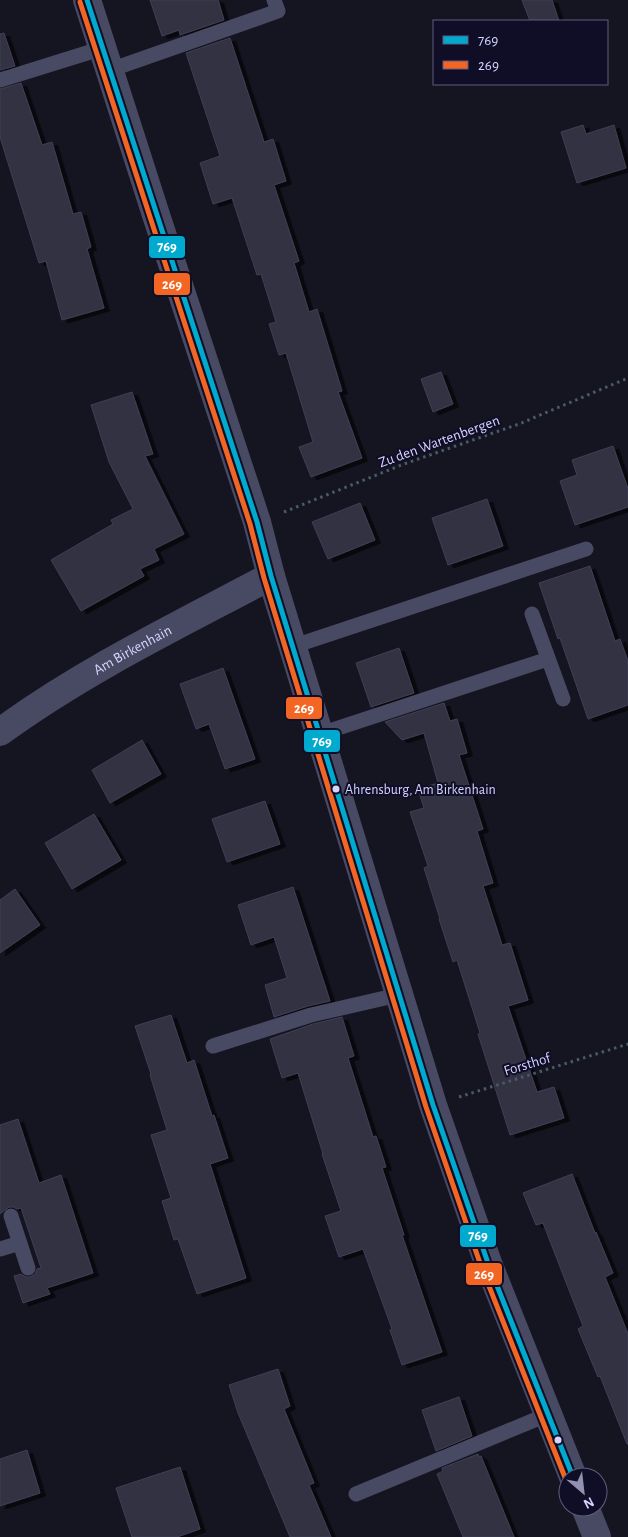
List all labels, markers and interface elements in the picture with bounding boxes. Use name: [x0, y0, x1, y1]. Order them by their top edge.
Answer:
legend: [433, 20, 608, 85]
text: 769: [478, 33, 498, 48]
text: 269: [478, 58, 499, 73]
line badge: 769: [148, 235, 186, 259]
text: 769: [157, 240, 177, 254]
line badge: 269: [153, 272, 191, 296]
text: 269: [162, 278, 182, 292]
street label: Zu den Wartenbergen: [377, 413, 502, 470]
street label: Am Birkenhain: [91, 623, 174, 678]
line badge: 269: [285, 696, 323, 720]
text: 269: [294, 702, 314, 716]
line badge: 769: [303, 729, 341, 753]
text: 769: [312, 735, 332, 749]
place label: Ahrensburg, Am Birkenhain: [345, 783, 496, 797]
marker: Ahrensburg, Am Birkenhain: [331, 784, 341, 794]
street label: Forsthof: [502, 1050, 554, 1079]
line badge: 769: [459, 1224, 497, 1248]
text: 769: [468, 1229, 488, 1243]
line badge: 269: [465, 1262, 503, 1286]
text: 269: [474, 1268, 494, 1282]
unlabelled marker: [553, 1435, 563, 1445]
north arrow: [558, 1467, 608, 1517]
text: N: [581, 1494, 596, 1511]

